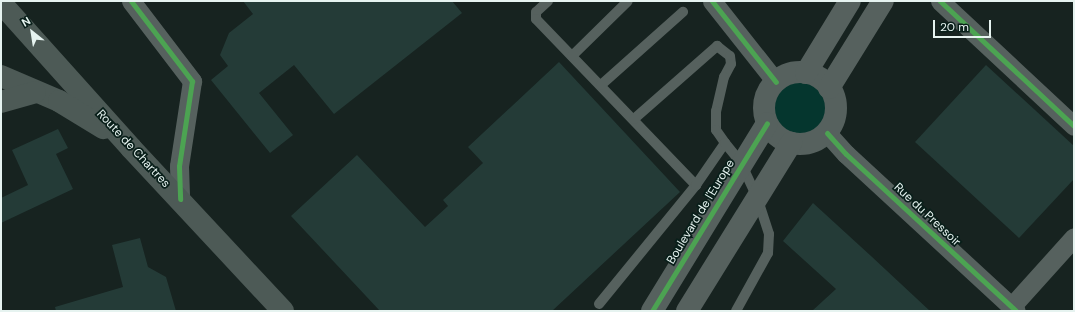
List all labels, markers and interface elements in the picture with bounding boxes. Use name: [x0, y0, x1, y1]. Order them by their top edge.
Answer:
north arrow: [12, 12, 52, 52]
scale bar: [935, 12, 993, 38]
text: N: [19, 14, 33, 30]
text: 20 m: [940, 19, 969, 35]
street label: Route de Chartres: [93, 107, 173, 191]
street label: Boulevard de l'Europe: [664, 157, 738, 267]
street label: Rue du Pressoir: [891, 180, 963, 250]

